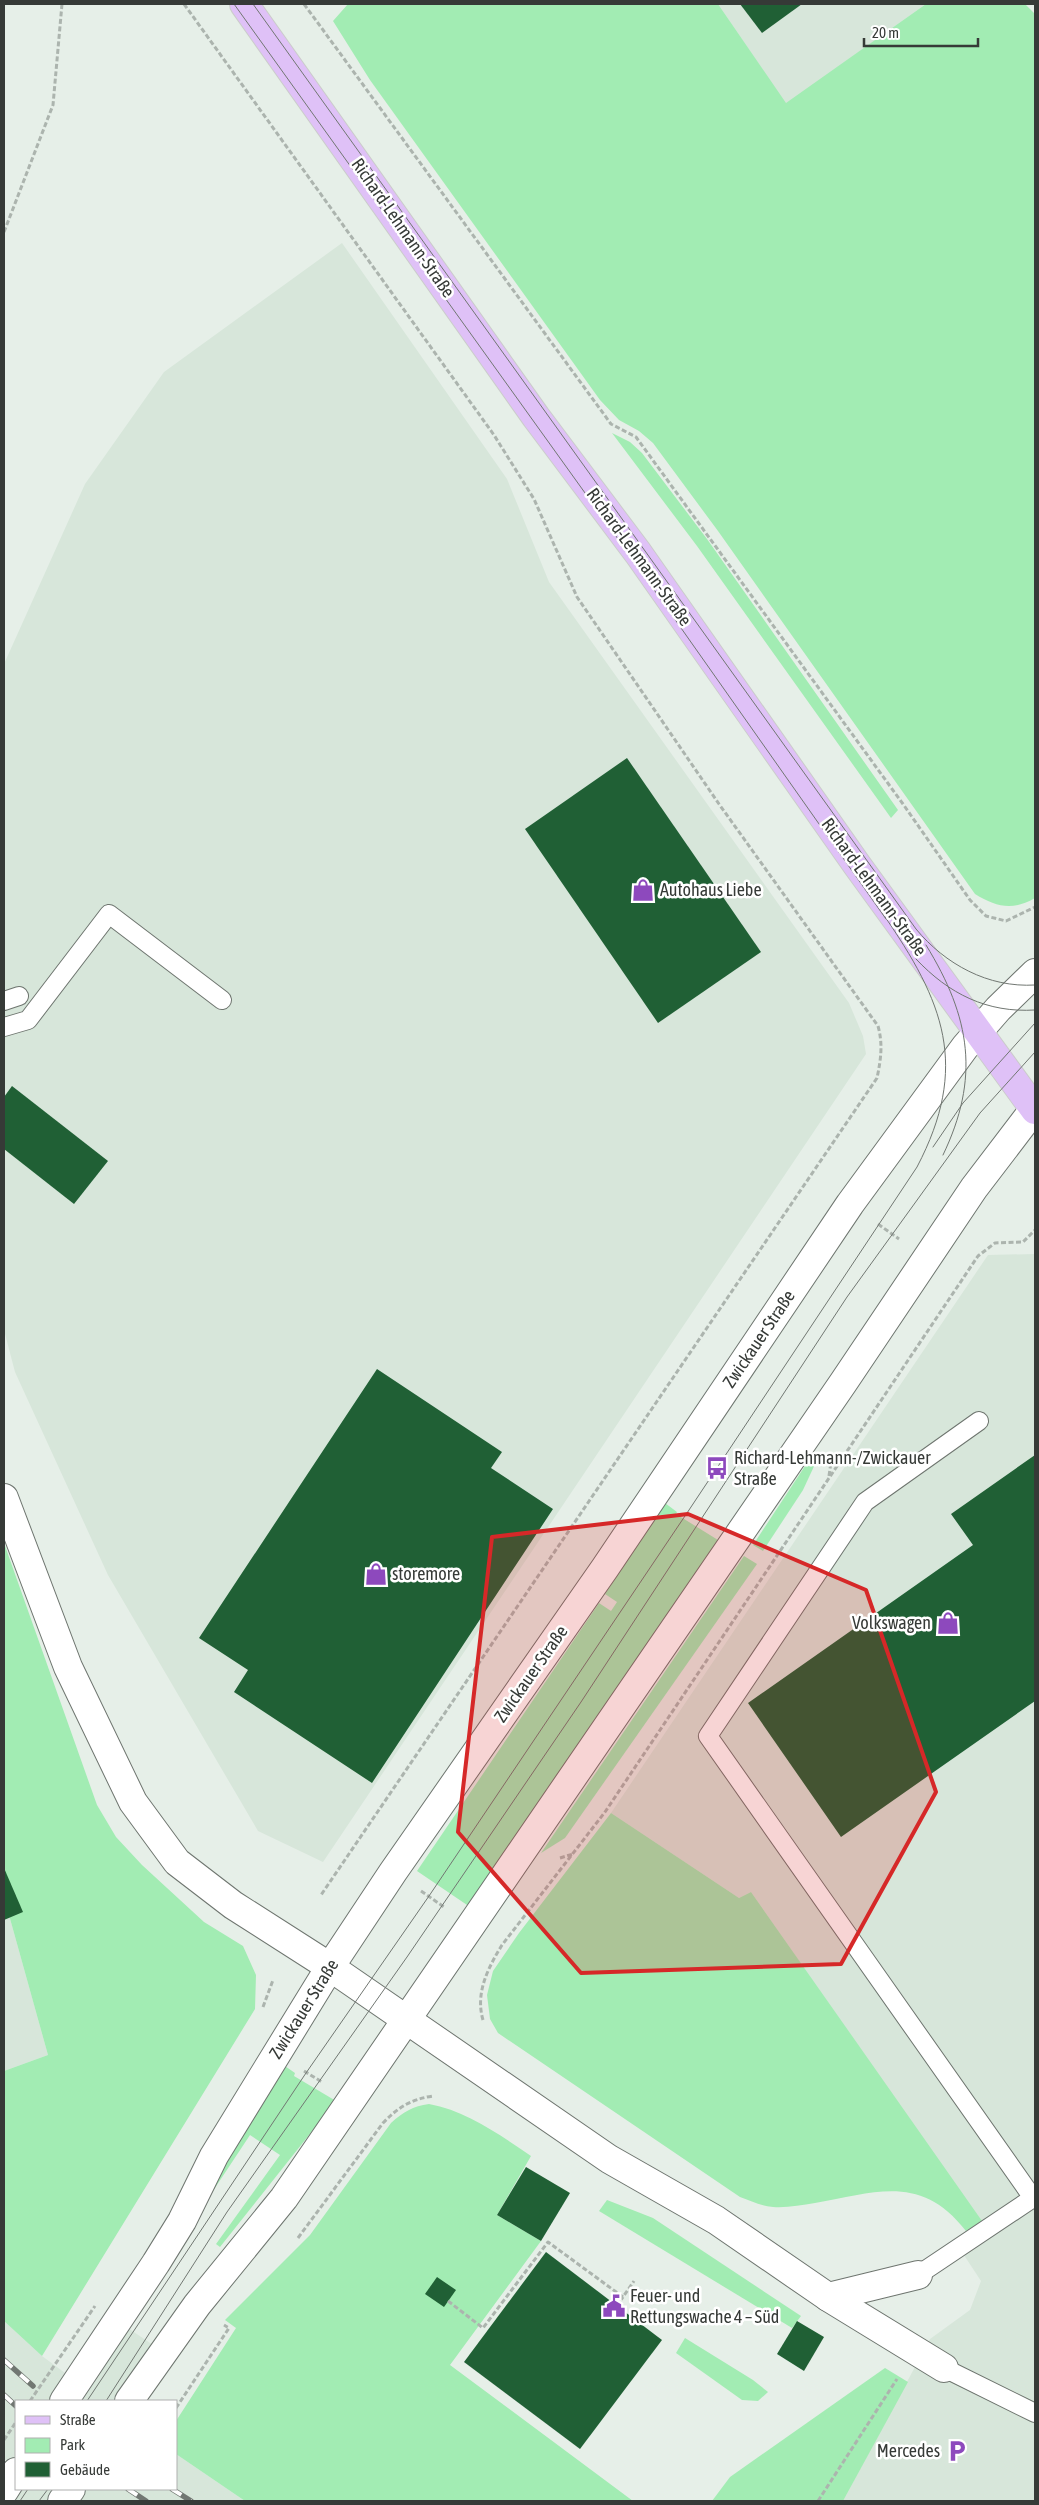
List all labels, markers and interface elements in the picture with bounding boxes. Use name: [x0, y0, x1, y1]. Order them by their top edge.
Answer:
scale bar: [864, 15, 978, 47]
text: 20 m: [872, 24, 899, 41]
street label: Richard-Lehmann-Straße: [347, 154, 459, 301]
street label: Richard-Lehmann-Straße: [582, 484, 696, 630]
street label: Richard-Lehmann-Straße: [817, 814, 931, 960]
shop icon: Autohaus Liebe: [630, 877, 656, 903]
place label: Autohaus Liebe: [660, 879, 762, 900]
street label: Zwickauer Straße: [718, 1286, 799, 1392]
place label: Richard-Lehmann-/Zwickauer Straße: [734, 1447, 931, 1489]
bus stop icon: Richard-Lehmann-/Zwickauer Straße: [704, 1455, 730, 1481]
shop icon: storemore: [363, 1561, 389, 1587]
place label: storemore: [392, 1563, 460, 1584]
shop icon: Volkswagen: [935, 1610, 961, 1636]
place label: Volkswagen: [852, 1612, 931, 1633]
street label: Zwickauer Straße: [490, 1621, 572, 1726]
street label: Zwickauer Straße: [265, 1955, 342, 2062]
place label: Feuer- und Rettungswache 4 – Süd: [630, 2285, 779, 2327]
public building icon: Feuer- und Rettungswache 4 – Süd: [601, 2293, 627, 2319]
legend: [15, 2400, 178, 2490]
text: Straße: [60, 2411, 96, 2428]
text: Park: [60, 2436, 85, 2453]
parking icon: Mercedes: [944, 2438, 970, 2464]
place label: Mercedes: [877, 2440, 940, 2461]
text: Gebäude: [60, 2461, 110, 2478]

